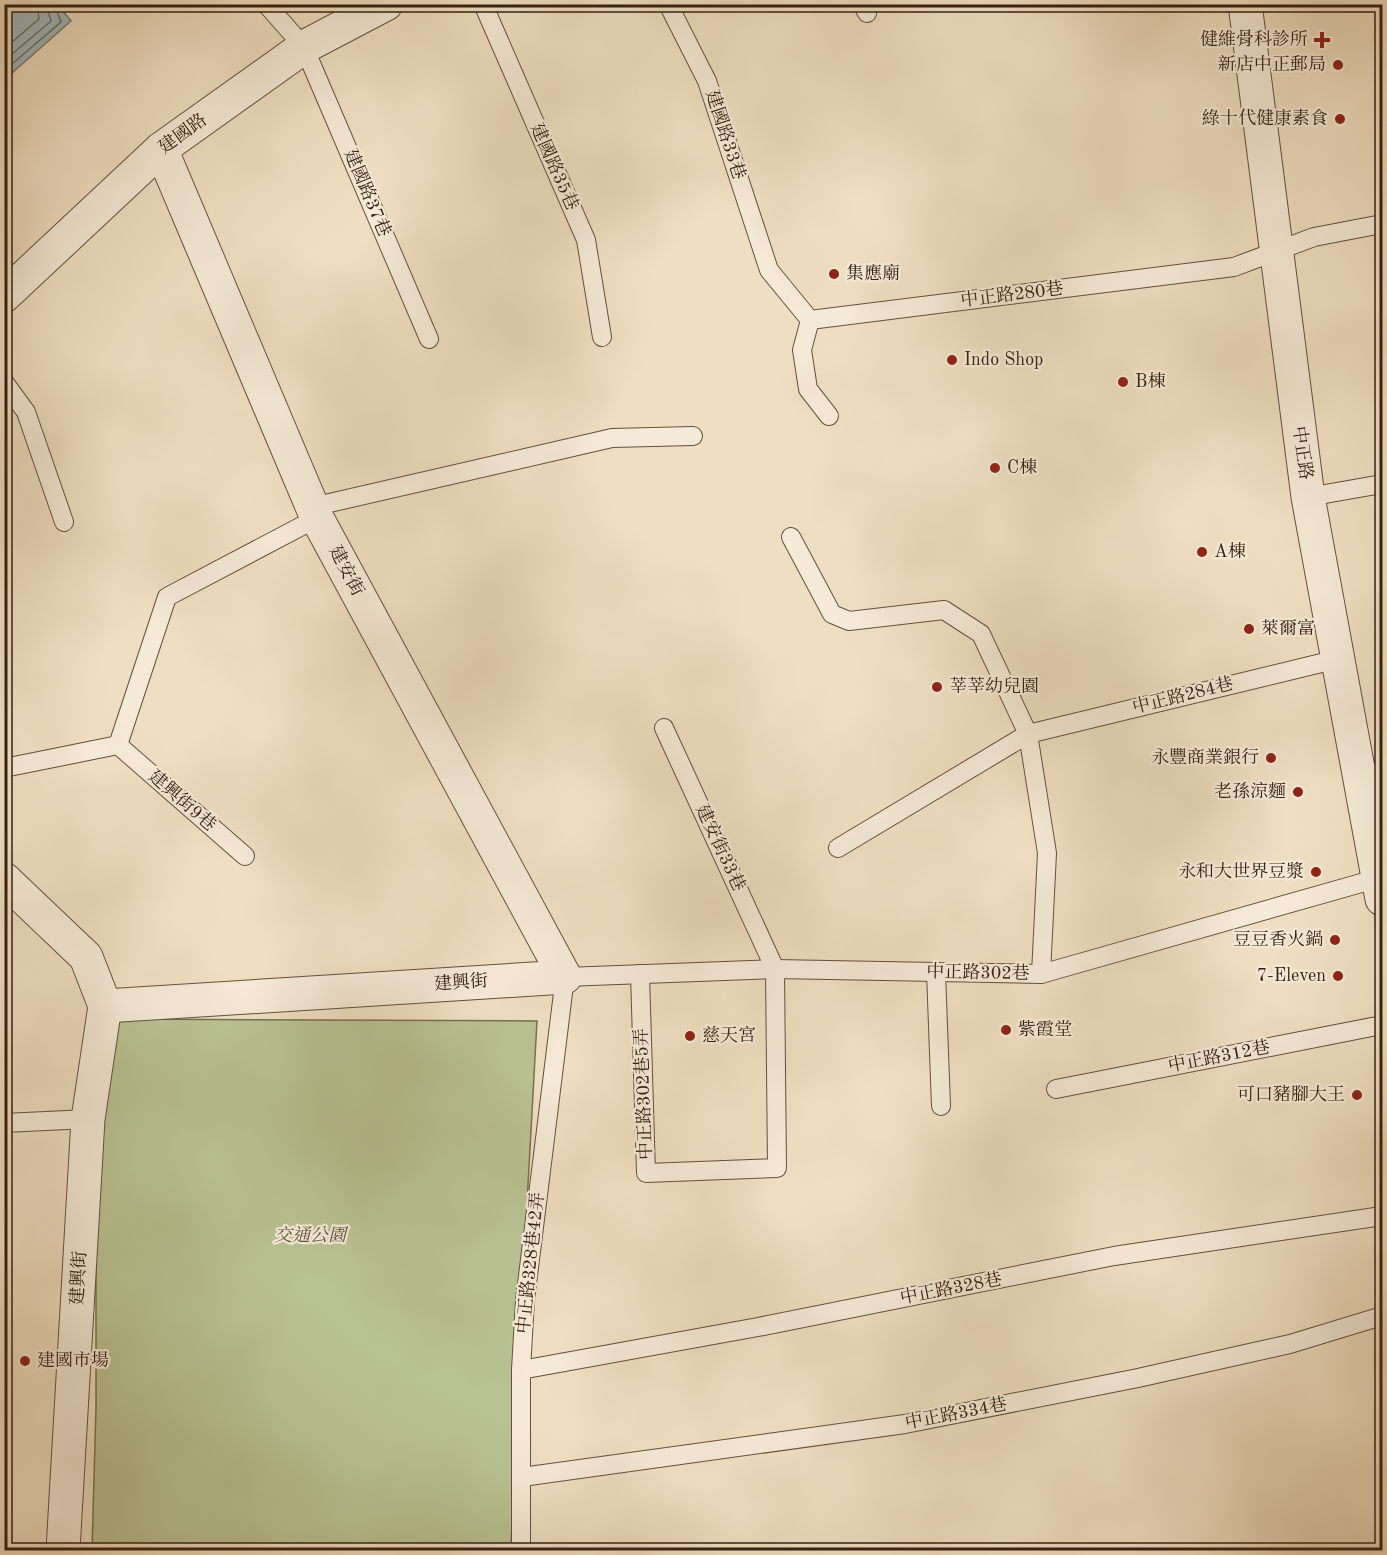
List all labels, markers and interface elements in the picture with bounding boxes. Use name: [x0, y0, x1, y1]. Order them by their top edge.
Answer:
place label: 健維骨科診所: [1200, 29, 1308, 49]
marker: 健維骨科診所: [1313, 31, 1331, 49]
place label: 新店中正郵局: [1218, 54, 1326, 74]
marker: 新店中正郵局: [1331, 58, 1345, 72]
street label: 建國路33巷: [702, 87, 750, 182]
place label: 綠十代健康素食: [1202, 108, 1328, 128]
street label: 建國路: [155, 109, 210, 157]
marker: 綠十代健康素食: [1333, 112, 1347, 126]
street label: 建國路35巷: [527, 120, 583, 213]
street label: 建國路37巷: [341, 146, 395, 239]
place label: 集應廟: [846, 263, 900, 283]
marker: 集應廟: [827, 267, 841, 281]
street label: 中正路280巷: [959, 278, 1064, 310]
place label: Indo Shop: [964, 351, 1043, 369]
marker: Indo Shop: [945, 353, 959, 367]
place label: B棟: [1135, 371, 1165, 391]
marker: B棟: [1116, 375, 1130, 389]
street label: 中正路: [1289, 425, 1317, 481]
place label: C棟: [1007, 457, 1037, 477]
marker: C棟: [988, 461, 1002, 475]
place label: A棟: [1214, 541, 1246, 561]
street label: 建安街: [325, 542, 368, 599]
marker: A棟: [1195, 545, 1209, 559]
place label: 萊爾富: [1261, 618, 1315, 638]
marker: 萊爾富: [1242, 622, 1256, 636]
street label: 中正路284巷: [1130, 673, 1235, 717]
place label: 莘莘幼兒園: [949, 676, 1039, 696]
marker: 莘莘幼兒園: [930, 680, 944, 694]
place label: 永豐商業銀行: [1151, 747, 1259, 767]
marker: 永豐商業銀行: [1264, 751, 1278, 765]
street label: 建興街9巷: [145, 766, 220, 835]
place label: 老孫涼麵: [1214, 781, 1286, 801]
marker: 老孫涼麵: [1291, 785, 1305, 799]
street label: 建安街33巷: [692, 801, 750, 894]
place label: 永和大世界豆漿: [1178, 861, 1304, 881]
marker: 永和大世界豆漿: [1309, 865, 1323, 879]
place label: 豆豆香火鍋: [1233, 930, 1323, 949]
marker: 豆豆香火鍋: [1328, 933, 1342, 947]
street label: 中正路302巷: [926, 961, 1030, 983]
place label: 7-Eleven: [1257, 967, 1326, 985]
marker: 7-Eleven: [1331, 969, 1345, 983]
street label: 建興街: [433, 970, 489, 994]
place label: 紫霞堂: [1018, 1019, 1072, 1039]
marker: 紫霞堂: [999, 1023, 1013, 1037]
place label: 慈天宮: [702, 1025, 756, 1045]
street label: 中正路302巷5弄: [631, 1028, 655, 1160]
marker: 慈天宮: [683, 1029, 697, 1043]
street label: 中正路312巷: [1166, 1036, 1271, 1076]
place label: 可口豬腳大王: [1237, 1084, 1345, 1104]
marker: 可口豬腳大王: [1350, 1088, 1364, 1102]
street label: 中正路328巷42弄: [513, 1191, 547, 1335]
park label: 交通公園: [274, 1225, 349, 1245]
street label: 建興街: [67, 1250, 89, 1305]
street label: 中正路328巷: [898, 1268, 1003, 1308]
place label: 建國市場: [37, 1350, 109, 1370]
marker: 建國市場: [18, 1354, 32, 1368]
street label: 中正路334巷: [903, 1393, 1008, 1433]

